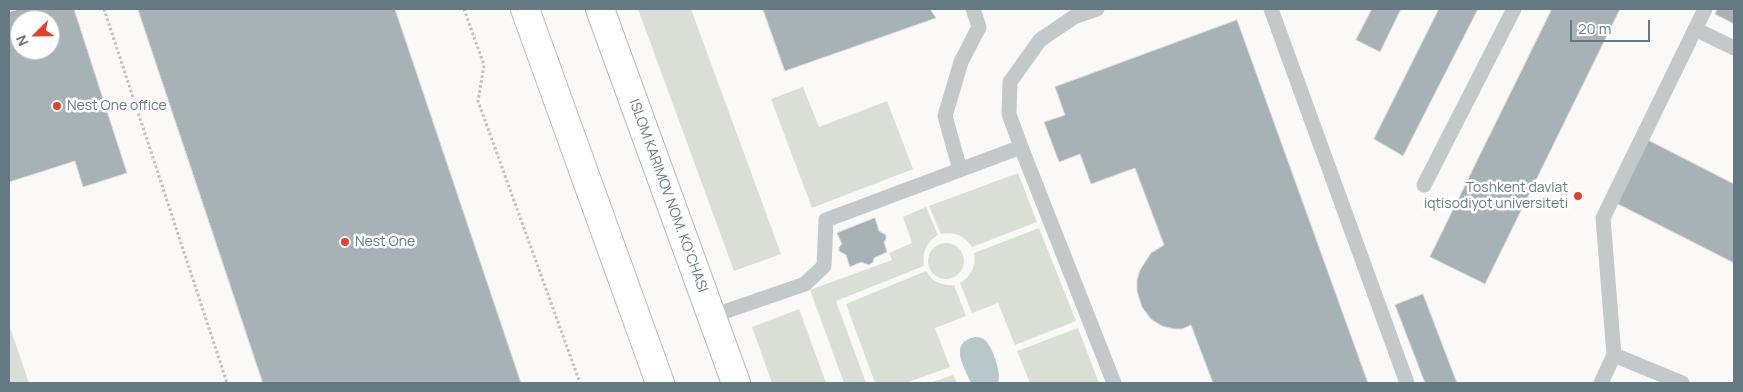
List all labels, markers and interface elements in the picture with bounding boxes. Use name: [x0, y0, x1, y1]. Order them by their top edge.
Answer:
north arrow: [10, 10, 60, 60]
scale bar: [1573, 10, 1653, 42]
text: 20 m: [1578, 18, 1611, 39]
text: N: [11, 32, 32, 49]
street label: ISLOM KARIMOV NOM. KO'CHASI: [625, 97, 711, 295]
place label: Nest One office: [67, 98, 167, 114]
marker: Nest One office: [51, 100, 63, 112]
place label: Toshkent davlat iqtisodiyot universiteti: [1424, 180, 1568, 212]
marker: Toshkent davlat iqtisodiyot universiteti: [1572, 190, 1584, 202]
place label: Nest One: [355, 234, 415, 250]
marker: Nest One: [339, 236, 351, 248]

